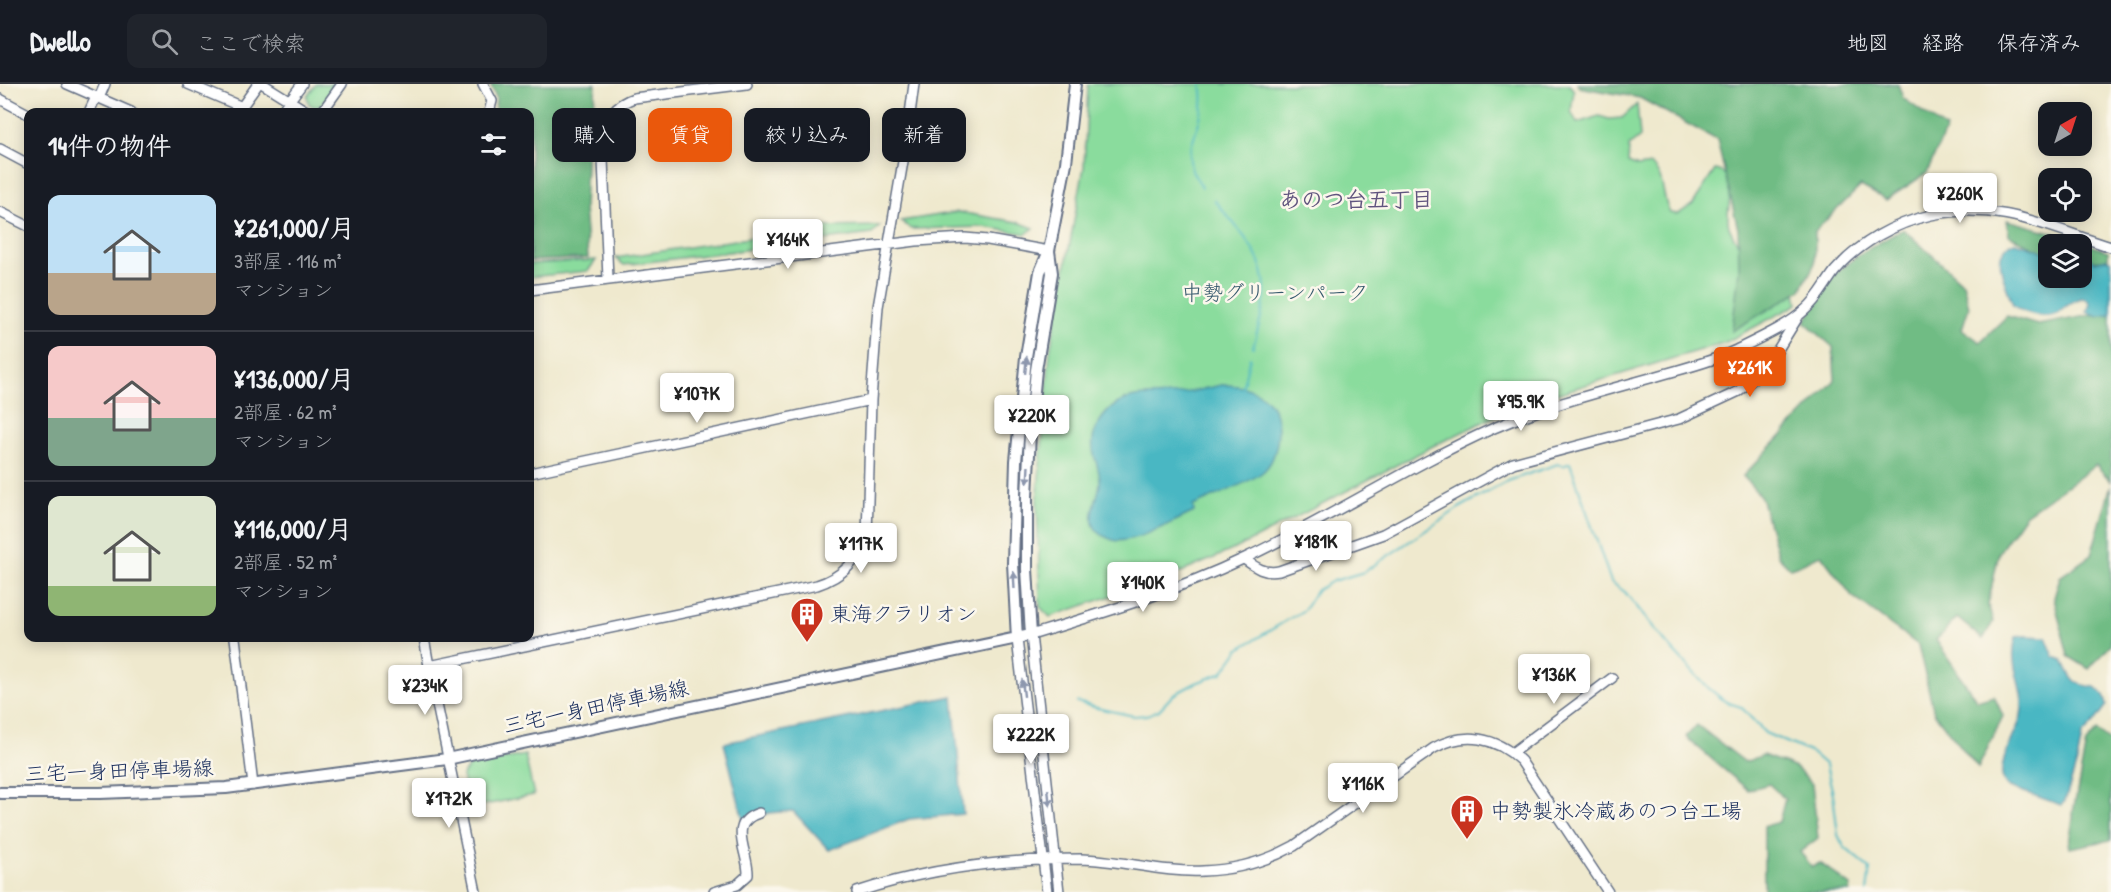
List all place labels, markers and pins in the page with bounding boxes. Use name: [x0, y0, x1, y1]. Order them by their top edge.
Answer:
pin: ¥260K: [1918, 173, 2002, 224]
pin: ¥164K: [746, 219, 830, 270]
pin: ¥261K: [1708, 347, 1792, 398]
pin: ¥107K: [655, 373, 739, 424]
pin: ¥95.9K: [1472, 381, 1570, 432]
pin: ¥220K: [990, 395, 1074, 446]
pin: ¥181K: [1274, 521, 1358, 572]
pin: ¥117K: [819, 523, 903, 574]
pin: ¥140K: [1101, 562, 1185, 613]
building icon: 東海クラリオン: [789, 596, 825, 643]
place label: 東海クラリオン: [830, 599, 977, 628]
pin: ¥136K: [1512, 654, 1596, 705]
pin: ¥234K: [383, 665, 467, 716]
pin: ¥222K: [989, 714, 1073, 765]
pin: ¥116K: [1321, 763, 1405, 814]
pin: ¥172K: [407, 778, 491, 829]
building icon: 中勢製氷冷蔵あのつ台工場: [1449, 793, 1485, 840]
place label: 中勢製氷冷蔵あのつ台工場: [1490, 796, 1742, 825]

